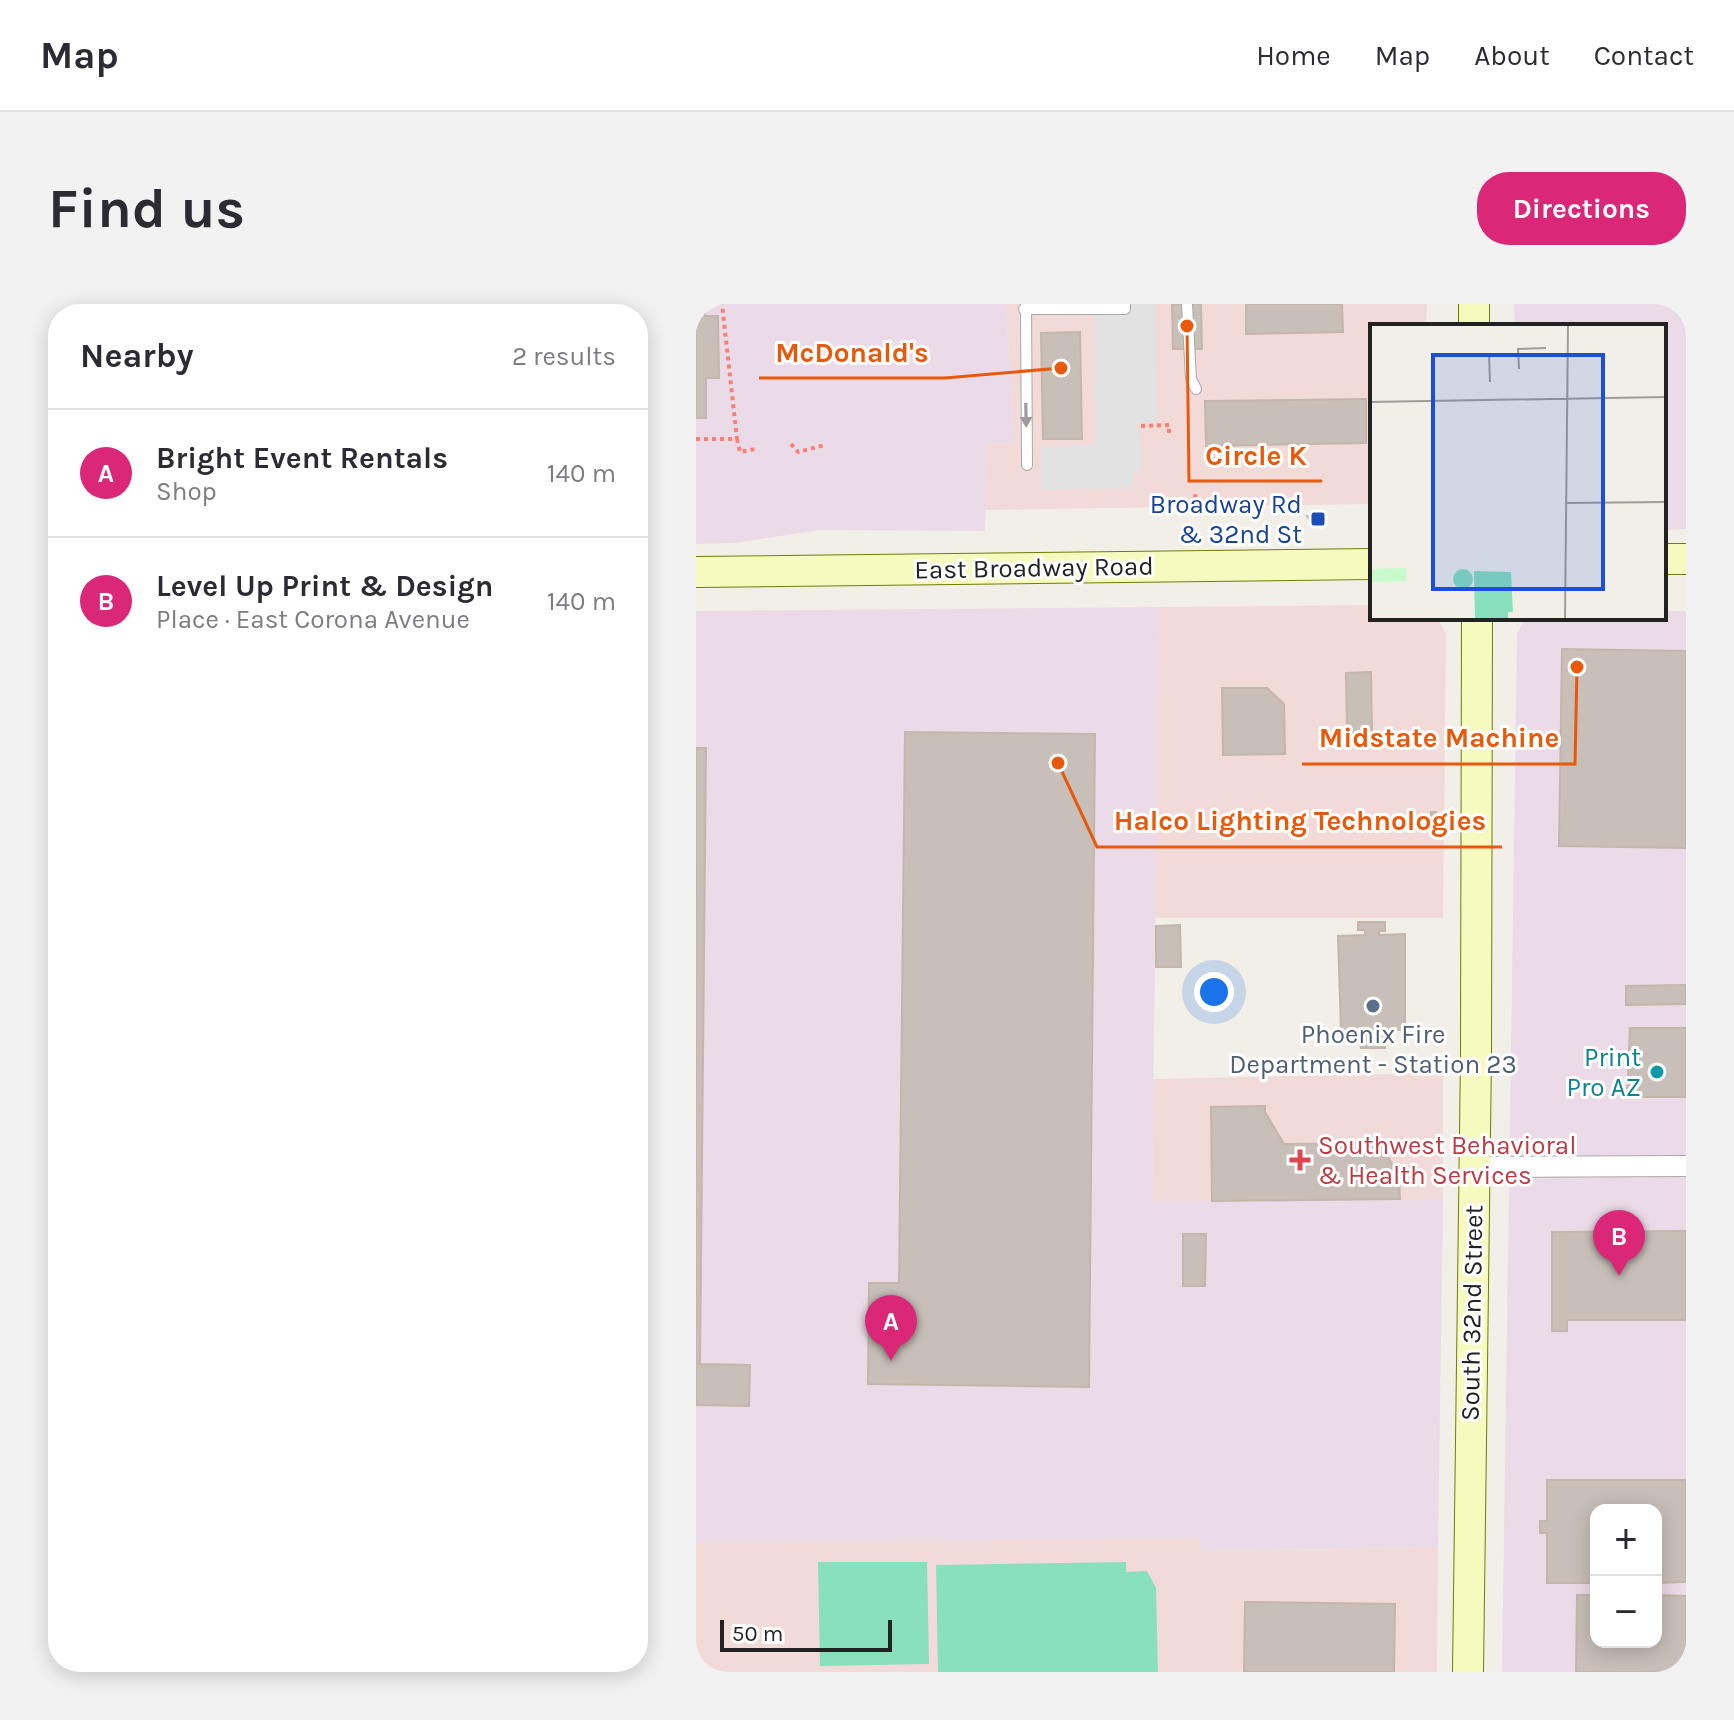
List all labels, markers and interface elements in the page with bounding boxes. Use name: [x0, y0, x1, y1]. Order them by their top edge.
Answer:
text: Map: [40, 33, 119, 78]
text: Home: [1256, 39, 1331, 72]
text: Map: [1375, 39, 1430, 72]
text: About: [1474, 39, 1550, 72]
text: Contact: [1594, 39, 1694, 72]
button: Directions: [1477, 172, 1686, 245]
text: Find us: [48, 176, 245, 241]
inset map: [1370, 324, 1666, 620]
callout: McDonald's: [759, 326, 945, 378]
text: Nearby: [80, 336, 194, 376]
text: McDonald's: [775, 336, 929, 369]
text: 2 results: [512, 341, 616, 372]
one-way arrow: [1020, 403, 1032, 428]
callout: Circle K: [1189, 429, 1322, 481]
text: Circle K: [1205, 439, 1307, 472]
text: Bright Event Rentals: [156, 440, 448, 476]
text: A: [98, 458, 114, 489]
text: 140 m: [547, 458, 616, 489]
text: Shop: [156, 476, 217, 507]
place label: Broadway Rd & 32nd St: [1150, 489, 1302, 550]
marker: Broadway Rd & 32nd St: [1309, 510, 1327, 528]
street label: East Broadway Road: [914, 550, 1154, 586]
text: Level Up Print & Design: [156, 568, 494, 604]
text: B: [98, 586, 114, 617]
text: 140 m: [547, 586, 616, 617]
text: Place · East Corona Avenue: [156, 604, 470, 635]
callout: Midstate Machine: [1302, 712, 1575, 764]
text: Midstate Machine: [1319, 721, 1559, 754]
callout: Halco Lighting Technologies: [1097, 795, 1502, 847]
text: Halco Lighting Technologies: [1114, 804, 1486, 837]
your location: [1194, 972, 1234, 1012]
marker: Phoenix Fire Department - Station 23: [1364, 997, 1382, 1015]
place label: Phoenix Fire Department - Station 23: [1229, 1019, 1517, 1080]
place label: Print Pro AZ: [1567, 1042, 1641, 1103]
marker: Print Pro AZ: [1648, 1063, 1666, 1081]
place label: Southwest Behavioral & Health Services: [1318, 1130, 1576, 1191]
marker: Southwest Behavioral & Health Services: [1289, 1149, 1311, 1171]
street label: South 32nd Street: [1455, 1204, 1489, 1421]
pin: B: [1593, 1210, 1645, 1276]
pin: A: [865, 1295, 917, 1361]
map controls: [1590, 1504, 1662, 1648]
button: +: [1590, 1504, 1662, 1576]
button: −: [1590, 1576, 1662, 1648]
scale bar: [720, 1616, 892, 1652]
text: 50 m: [732, 1621, 783, 1647]

